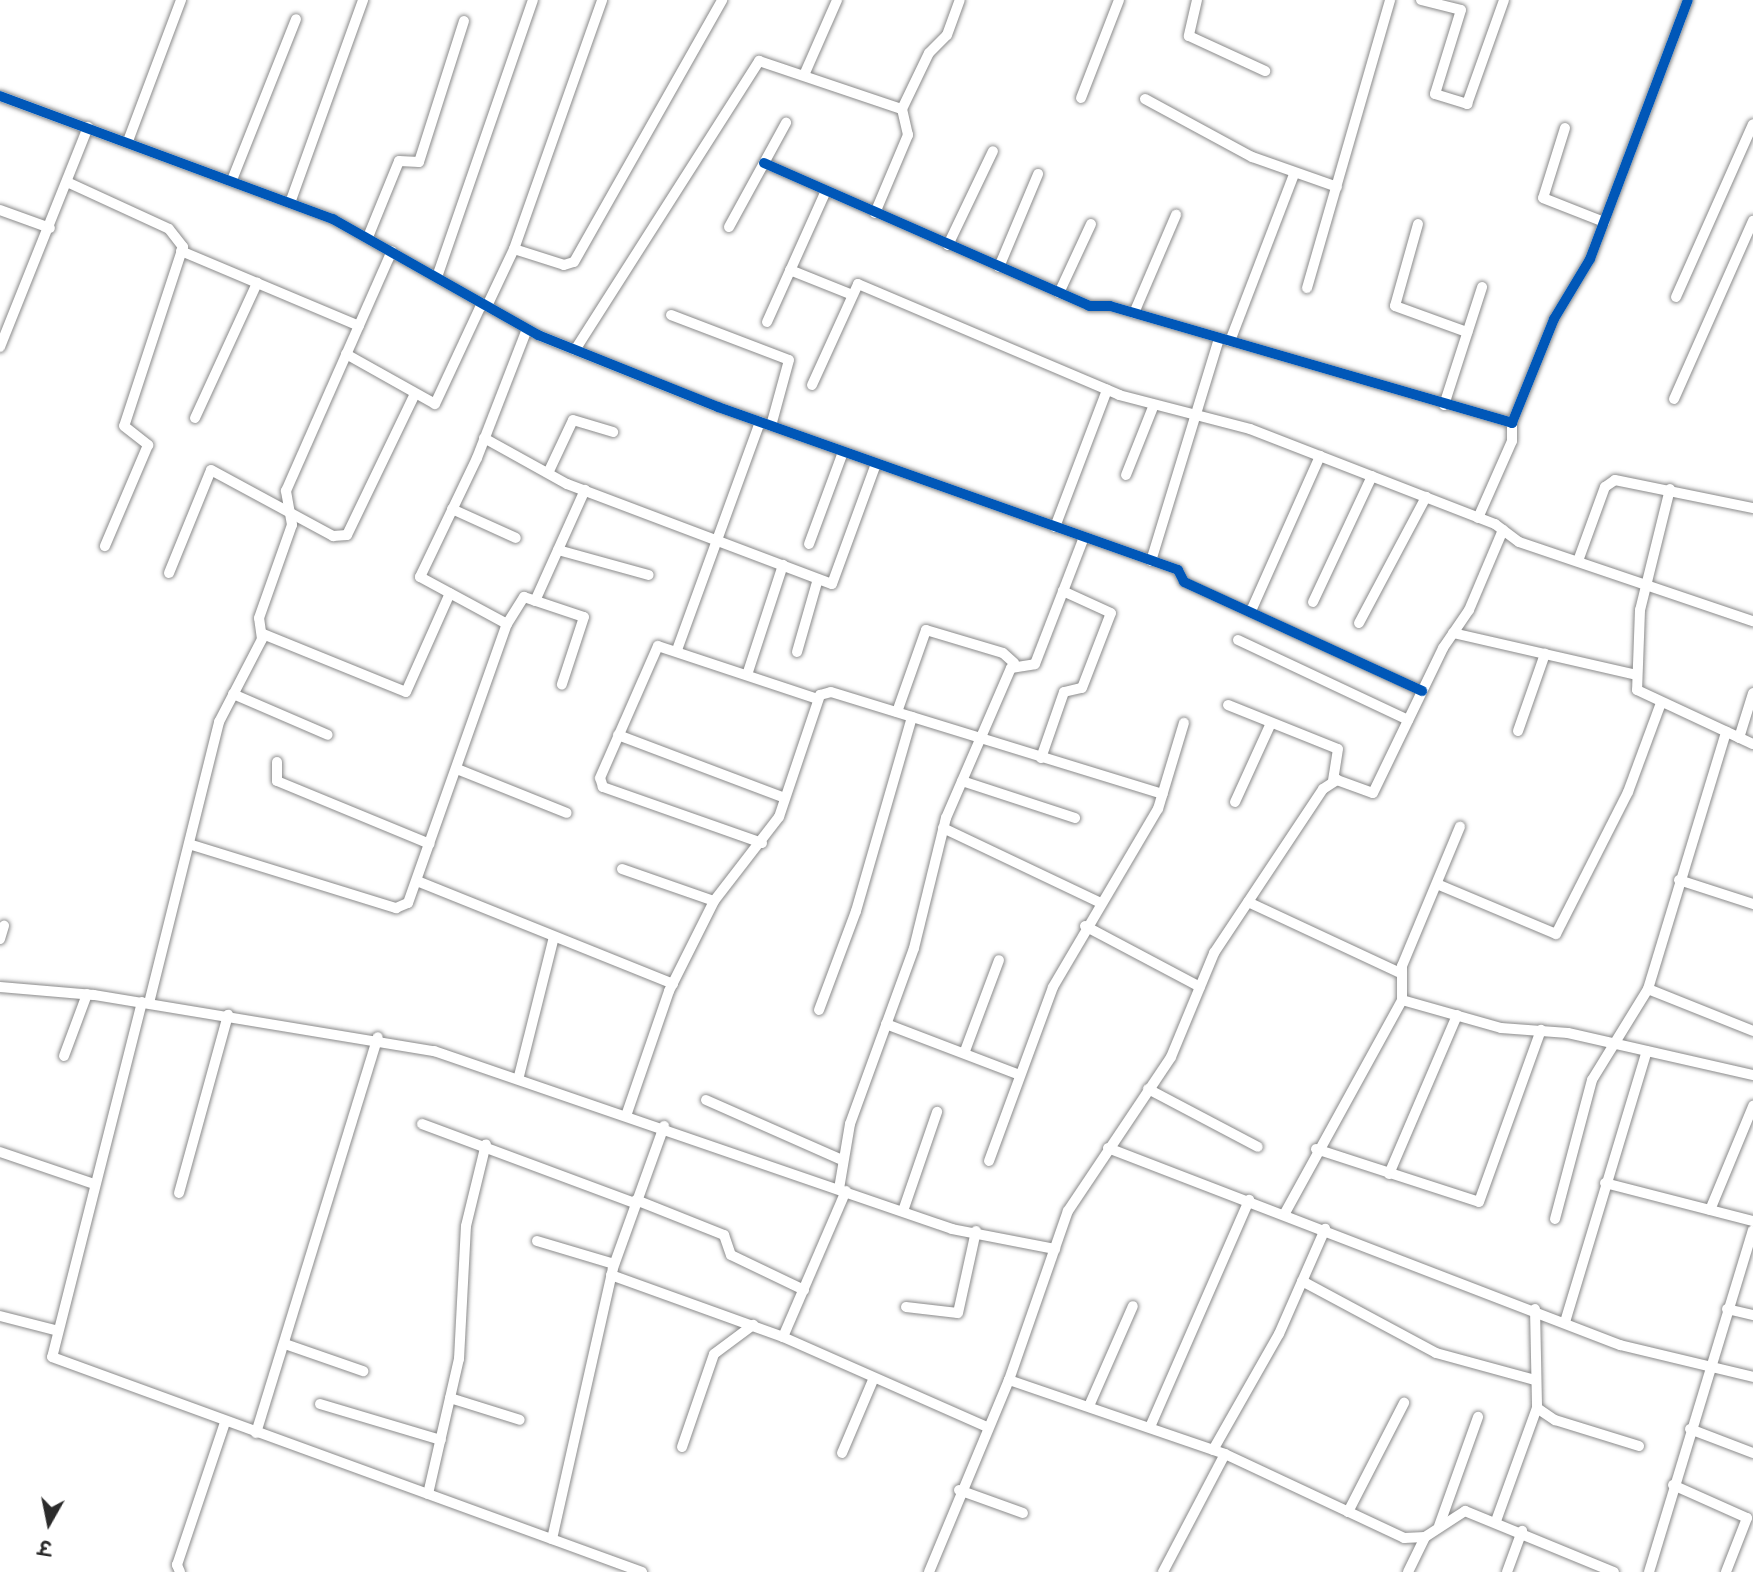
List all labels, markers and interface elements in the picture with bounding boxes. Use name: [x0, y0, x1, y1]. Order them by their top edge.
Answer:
north arrow: [14, 1488, 84, 1558]
text: उ: [38, 1532, 54, 1557]

